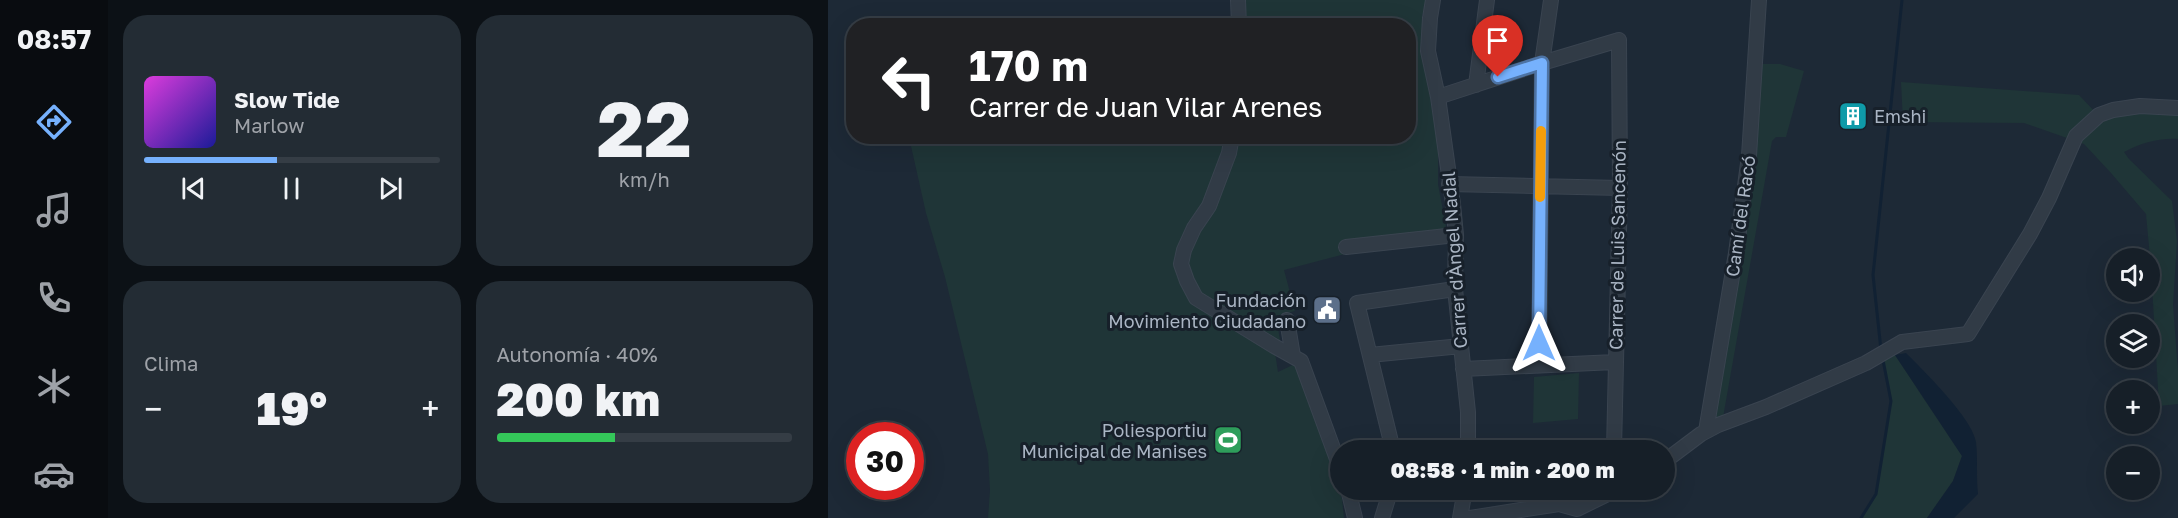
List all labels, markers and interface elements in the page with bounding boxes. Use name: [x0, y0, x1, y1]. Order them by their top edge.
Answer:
pin: [1472, 15, 1523, 77]
text: 08:57: [17, 23, 91, 55]
icon: arrive: [1481, 24, 1514, 57]
text: 170 m: [969, 40, 1088, 90]
icon: left: [870, 42, 948, 120]
text: 22: [597, 81, 692, 174]
text: Slow Tide: [234, 86, 340, 113]
text: Carrer de Juan Vilar Arenes: [969, 91, 1322, 123]
building icon: Emshi: [1837, 100, 1869, 132]
icon: directions: [33, 101, 75, 143]
place label: Emshi: [1874, 105, 1926, 127]
text: Marlow: [234, 113, 305, 137]
street label: Carrer de Luis Sancenón: [1604, 140, 1630, 350]
street label: Camí del Racó: [1721, 154, 1759, 278]
text: km/h: [619, 167, 670, 191]
street label: Carrer d'Àngel Nadal: [1437, 170, 1471, 349]
icon: previous: [177, 172, 210, 205]
icon: pause: [275, 172, 308, 205]
icon: next: [374, 172, 407, 205]
icon: music: [33, 189, 75, 231]
map controls: [2106, 248, 2160, 500]
button: sound: [2106, 248, 2160, 302]
icon: phone: [33, 277, 75, 319]
place label: Fundación Movimiento Ciudadano: [1108, 289, 1306, 332]
public building icon: Fundación Movimiento Ciudadano: [1311, 294, 1343, 326]
position arrow: [1507, 311, 1571, 375]
button: layers: [2106, 314, 2160, 368]
text: Autonomía · 40%: [497, 342, 658, 366]
text: Clima: [144, 351, 198, 375]
icon: climate: [33, 365, 75, 407]
text: 200 km: [497, 372, 660, 426]
button: +: [2106, 380, 2160, 434]
text: 19°: [256, 381, 327, 435]
text: −: [144, 389, 162, 428]
text: +: [421, 389, 440, 428]
place label: Poliesportiu Municipal de Manises: [1022, 419, 1207, 462]
speed limit sign: 30: [846, 422, 924, 500]
sports icon: Poliesportiu Municipal de Manises: [1212, 424, 1244, 456]
button: −: [2106, 446, 2160, 500]
icon: car: [33, 453, 75, 495]
text: 08:58 · 1 min · 200 m: [1390, 456, 1615, 483]

